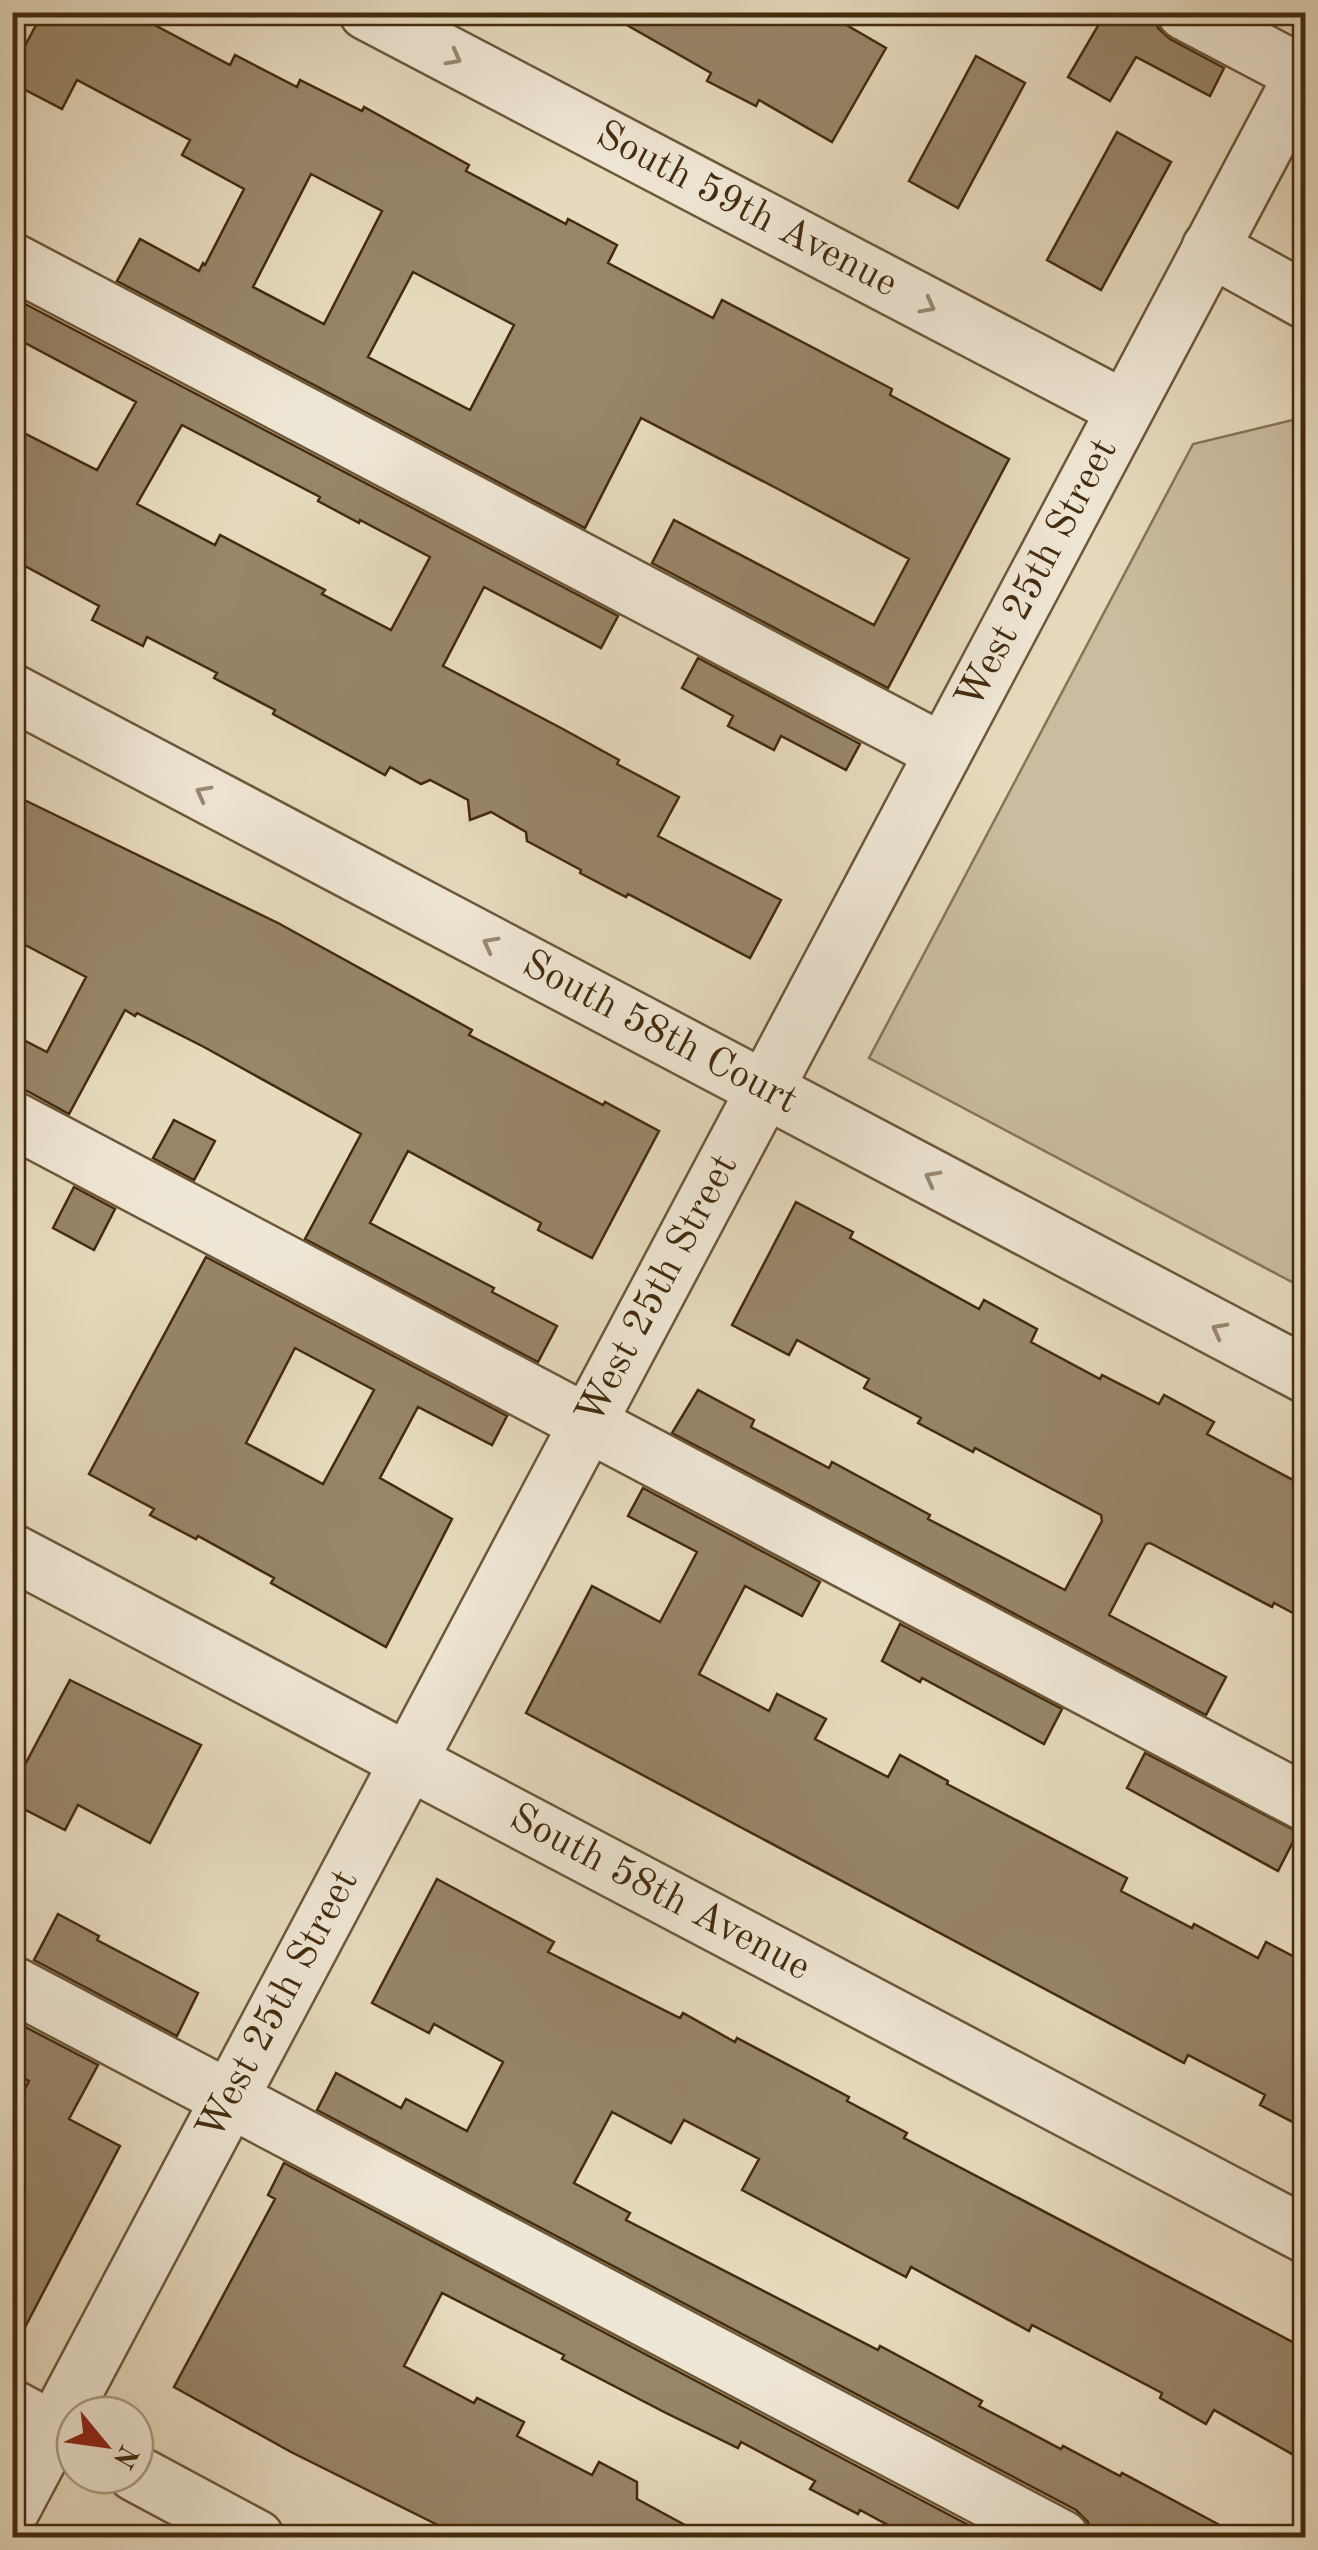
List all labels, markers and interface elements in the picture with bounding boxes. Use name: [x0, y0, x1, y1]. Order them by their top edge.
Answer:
one-way arrow: [443, 46, 461, 65]
street label: South 59th Avenue: [589, 116, 903, 306]
one-way arrow: [917, 293, 935, 313]
street label: West 25th Street: [950, 433, 1126, 716]
one-way arrow: [195, 785, 213, 805]
one-way arrow: [482, 937, 500, 956]
street label: South 58th Court: [515, 945, 803, 1123]
street label: West 25th Street: [571, 1148, 746, 1431]
one-way arrow: [924, 1171, 942, 1190]
one-way arrow: [1212, 1323, 1230, 1342]
street label: South 58th Avenue: [503, 1798, 816, 1989]
street label: West 25th Street: [191, 1864, 367, 2147]
north arrow: [55, 2395, 155, 2495]
text: N: [107, 2440, 142, 2472]

